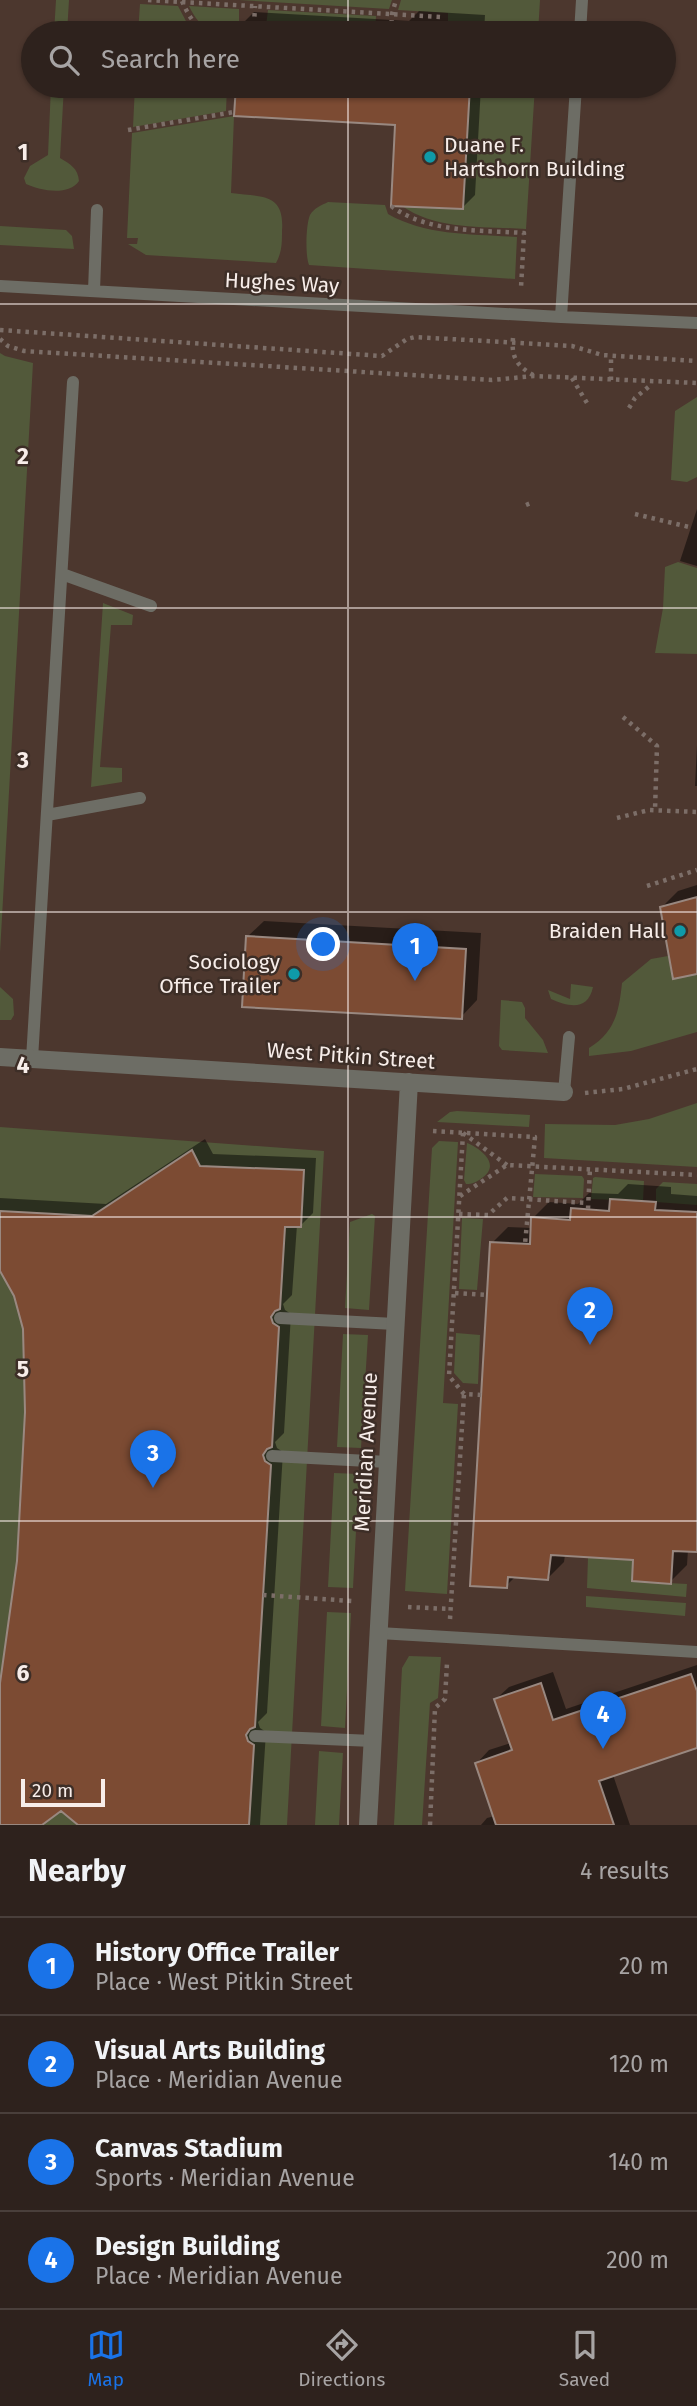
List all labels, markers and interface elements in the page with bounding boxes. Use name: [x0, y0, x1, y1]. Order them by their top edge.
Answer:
search box: [21, 21, 676, 98]
icon: search: [45, 41, 83, 79]
text: Search here: [101, 44, 240, 75]
place label: Duane F. Hartshorn Building: [444, 132, 624, 182]
text: 1: [18, 138, 28, 166]
marker: Duane F. Hartshorn Building: [422, 149, 438, 165]
street label: Hughes Way: [224, 267, 341, 299]
text: 2: [17, 442, 29, 470]
text: 3: [16, 746, 29, 774]
place label: Braiden Hall: [549, 918, 666, 944]
pin: 1: [392, 923, 438, 981]
marker: Braiden Hall: [672, 923, 688, 939]
your location: [306, 927, 340, 961]
place label: Sociology Office Trailer: [159, 949, 281, 999]
marker: Sociology Office Trailer: [286, 966, 302, 982]
street label: West Pitkin Street: [266, 1037, 436, 1075]
text: 4: [17, 1051, 30, 1079]
pin: 2: [567, 1287, 613, 1345]
text: 5: [17, 1355, 29, 1383]
street label: Meridian Avenue: [349, 1372, 383, 1532]
pin: 3: [130, 1430, 176, 1488]
text: 6: [17, 1659, 30, 1687]
pin: 4: [580, 1691, 626, 1749]
scale bar: [21, 1776, 105, 1808]
text: 20 m: [32, 1779, 73, 1802]
text: Nearby: [28, 1853, 126, 1889]
text: 4 results: [580, 1857, 669, 1885]
text: History Office Trailer: [95, 1937, 339, 1968]
text: 1: [46, 1952, 56, 1980]
text: 20 m: [619, 1952, 669, 1980]
text: Place · West Pitkin Street: [95, 1968, 353, 1996]
text: Visual Arts Building: [95, 2035, 325, 2066]
text: 2: [45, 2050, 57, 2078]
text: 120 m: [609, 2050, 669, 2078]
text: Place · Meridian Avenue: [95, 2066, 343, 2094]
text: Canvas Stadium: [95, 2133, 283, 2164]
text: 3: [45, 2148, 57, 2176]
text: 140 m: [608, 2148, 669, 2176]
text: Sports · Meridian Avenue: [95, 2164, 355, 2192]
text: Design Building: [95, 2231, 280, 2262]
text: 4: [45, 2246, 58, 2274]
text: 200 m: [606, 2246, 669, 2274]
text: Place · Meridian Avenue: [95, 2262, 343, 2290]
tab: Map: [87, 2326, 125, 2391]
tab: Directions: [298, 2326, 385, 2391]
tab: Saved: [559, 2326, 610, 2391]

